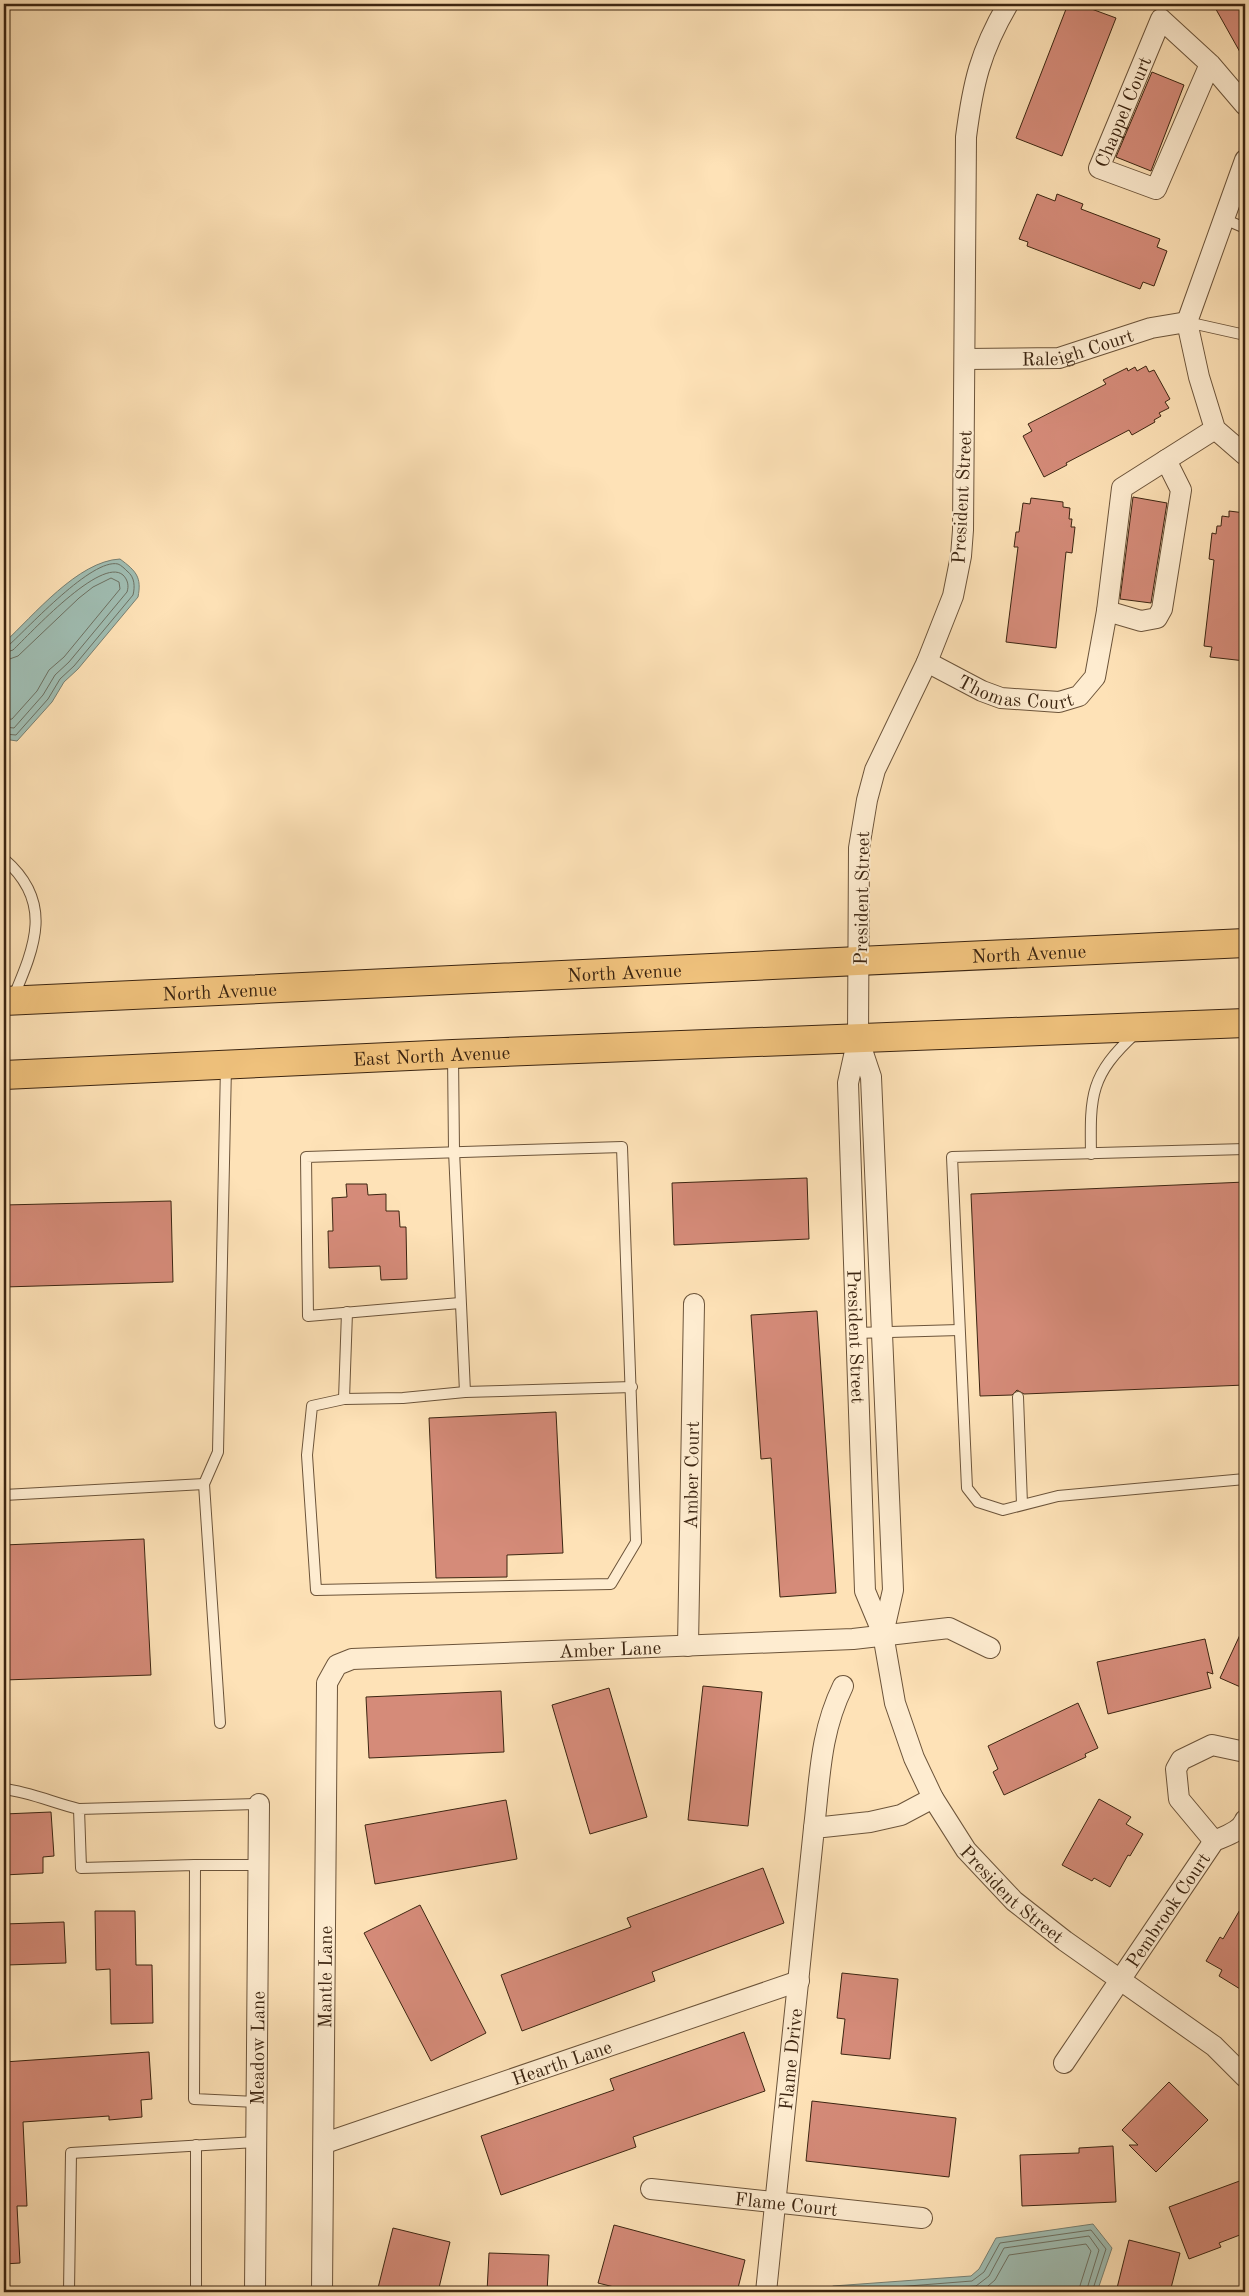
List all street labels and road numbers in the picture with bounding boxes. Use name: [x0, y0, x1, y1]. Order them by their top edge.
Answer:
street label: Chappel Court: [1093, 54, 1156, 171]
street label: Raleigh Court: [1022, 327, 1136, 370]
street label: President Street: [951, 430, 976, 565]
street label: Thomas Court: [954, 673, 1076, 714]
street label: President Street: [853, 831, 874, 965]
street label: North Avenue: [971, 943, 1087, 968]
street label: North Avenue: [567, 962, 682, 987]
street label: North Avenue: [162, 981, 278, 1006]
street label: East North Avenue: [353, 1045, 511, 1071]
street label: President Street: [842, 1269, 866, 1404]
street label: Amber Court: [683, 1421, 704, 1529]
street label: Amber Lane: [559, 1640, 662, 1663]
street label: President Street: [955, 1843, 1066, 1948]
street label: Pembrook Court: [1124, 1850, 1215, 1972]
street label: Mantle Lane: [317, 1926, 337, 2028]
street label: Meadow Lane: [250, 1991, 269, 2105]
street label: Flame Drive: [778, 2008, 807, 2111]
street label: Hearth Lane: [510, 2039, 615, 2090]
street label: Flame Court: [734, 2191, 838, 2221]

